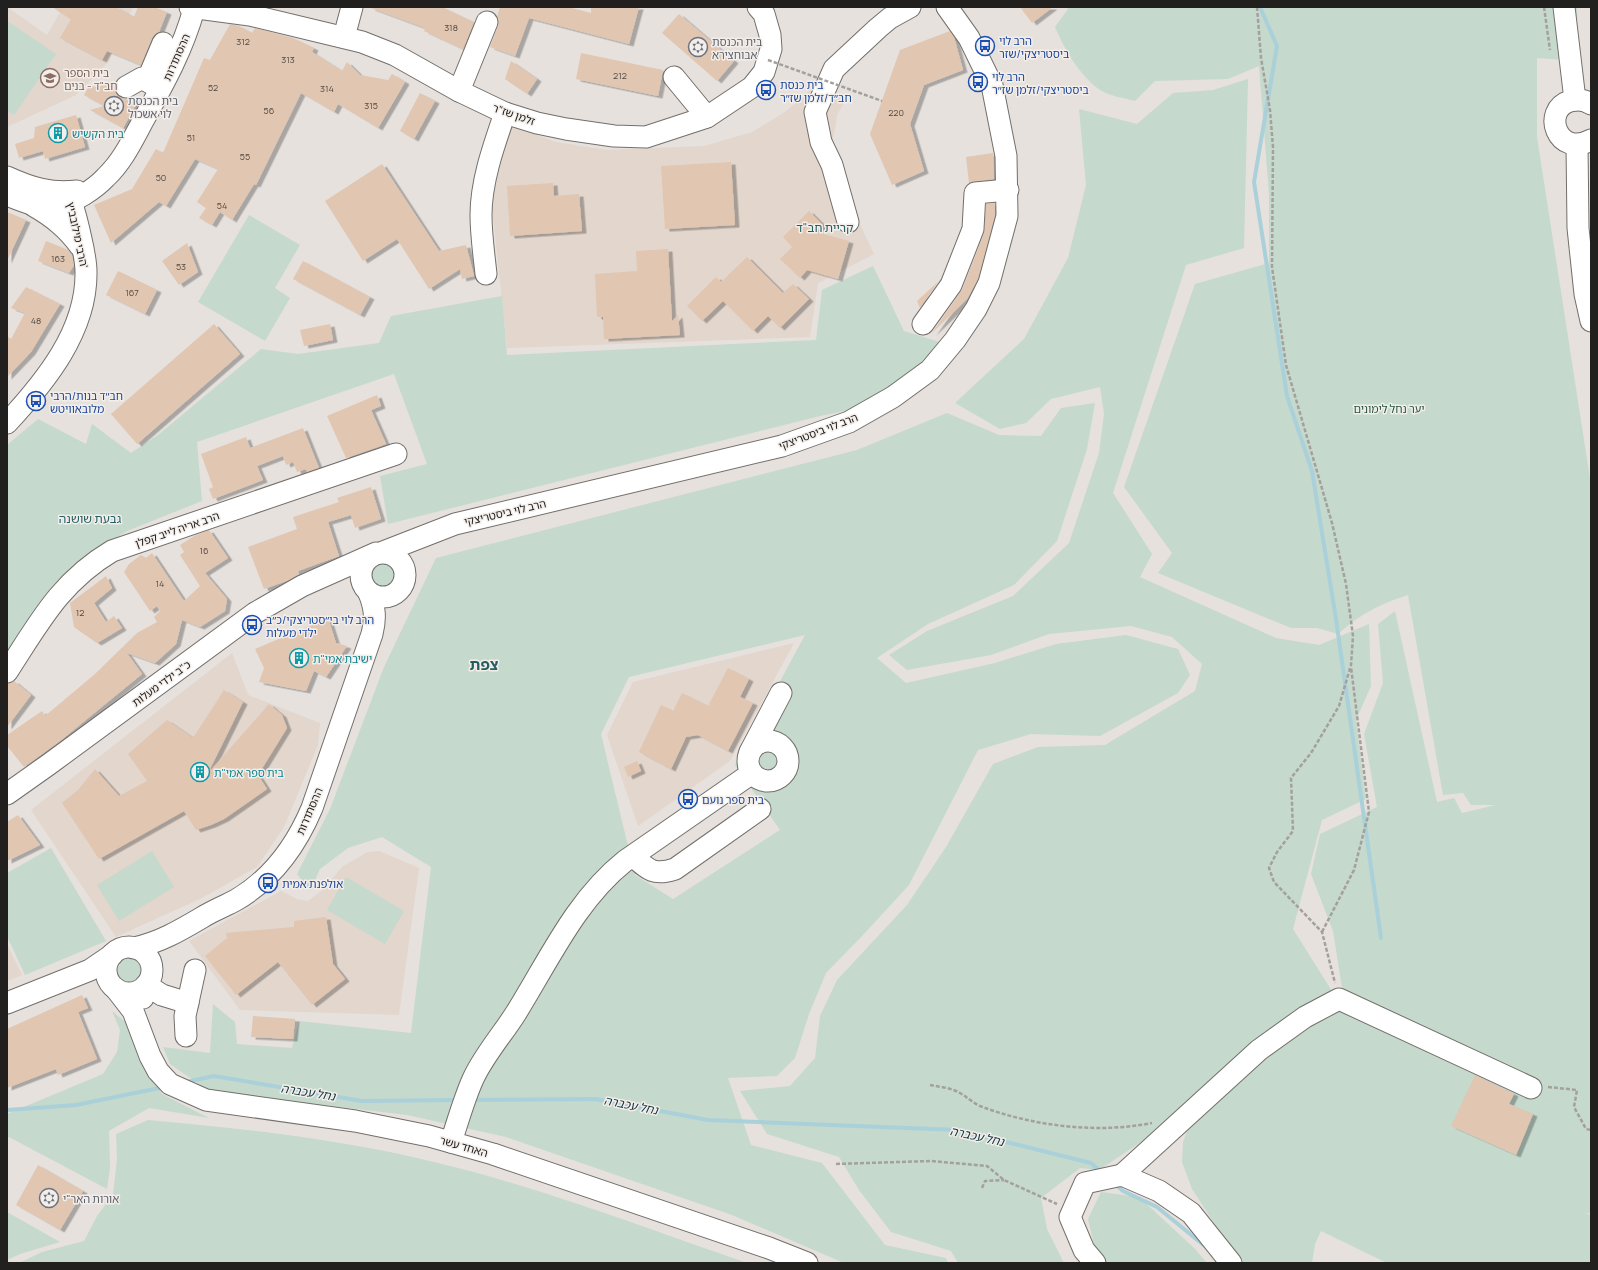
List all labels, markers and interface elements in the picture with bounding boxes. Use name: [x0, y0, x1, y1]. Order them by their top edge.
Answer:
house number: 318: [444, 21, 458, 34]
street label: ההסתדרות: [159, 31, 193, 83]
place label: הרב לוי ביסטריצקי/שזר: [999, 33, 1069, 61]
place label: בית הכנסת אבוחצירא: [712, 34, 762, 62]
house number: 312: [236, 35, 250, 48]
bus stop icon: הרב לוי ביסטריצקי/שזר: [974, 35, 996, 57]
synagogue icon: בית הכנסת אבוחצירא: [687, 36, 709, 58]
house number: 313: [281, 53, 295, 66]
place label: בית הספר חב"ד - בנים: [64, 65, 118, 93]
school or university icon: בית הספר חב"ד - בנים: [39, 67, 61, 89]
house number: 212: [613, 69, 627, 82]
place label: הרב לוי ביסטריצקי/זלמן שז״ר: [992, 69, 1089, 97]
bus stop icon: הרב לוי ביסטריצקי/זלמן שז״ר: [967, 71, 989, 93]
place label: בית כנסת חב״ד/זלמן שז״ר: [780, 77, 852, 105]
bus stop icon: בית כנסת חב״ד/זלמן שז״ר: [755, 79, 777, 101]
house number: 52: [208, 81, 218, 94]
house number: 314: [320, 82, 334, 95]
place label: בית הכנסת לוי אשכול: [128, 93, 178, 121]
synagogue icon: בית הכנסת לוי אשכול: [103, 95, 125, 117]
house number: 315: [364, 99, 378, 112]
street label: זלמן שז"ר: [491, 100, 538, 128]
house number: 56: [264, 104, 275, 117]
house number: 220: [888, 106, 904, 119]
building icon: בית הקשיש: [47, 122, 69, 144]
place label: בית הקשיש: [72, 126, 124, 141]
house number: 51: [187, 131, 195, 144]
house number: 55: [240, 150, 250, 163]
house number: 50: [156, 171, 166, 184]
house number: 54: [217, 199, 227, 212]
street label: הרבי מילובביץ': [64, 200, 92, 270]
district label: קריית חב"ד: [796, 219, 854, 236]
house number: 163: [51, 252, 65, 265]
house number: 53: [176, 260, 186, 273]
house number: 167: [125, 286, 139, 299]
house number: 48: [31, 314, 41, 327]
place label: חב״ד בנות/הרבי מלובאוויטש: [50, 388, 123, 416]
bus stop icon: חב״ד בנות/הרבי מלובאוויטש: [25, 390, 47, 412]
park label: יער נחל לימונים: [1353, 401, 1425, 416]
street label: הרב לוי ביסטריצקי: [776, 409, 860, 453]
street label: הרב לוי ביסטריצקי: [462, 495, 548, 529]
street label: הרב אריה לייב קפלן: [133, 507, 221, 550]
district label: גבעת שושנה: [59, 510, 122, 527]
house number: 16: [199, 544, 209, 557]
house number: 14: [156, 577, 164, 590]
house number: 12: [76, 606, 84, 619]
place label: הרב לוי בי״סטריצקי/כ״ב ילדי מעלות: [266, 612, 374, 640]
bus stop icon: הרב לוי בי״סטריצקי/כ״ב ילדי מעלות: [241, 614, 263, 636]
building icon: ישיבת אמי"ת: [288, 647, 310, 669]
place label: ישיבת אמי"ת: [313, 651, 372, 666]
district label: צפת: [470, 654, 499, 675]
street label: כ"ב ילדי מעלות: [129, 656, 194, 709]
building icon: בית ספר אמי"ת: [189, 761, 211, 783]
place label: בית ספר אמי"ת: [214, 765, 284, 780]
street label: ההסתדרות: [292, 785, 326, 837]
bus stop icon: בית ספר נועם: [677, 788, 699, 810]
place label: בית ספר נועם: [702, 792, 764, 807]
bus stop icon: אולפנת אמית: [257, 872, 279, 894]
place label: אולפנת אמית: [282, 876, 343, 891]
water label: נחל עכברה: [280, 1079, 338, 1105]
water label: נחל עכברה: [602, 1091, 661, 1119]
water label: נחל עכברה: [948, 1122, 1007, 1150]
street label: האחד עשר: [438, 1132, 490, 1160]
synagogue icon: אורות האר"י: [38, 1187, 60, 1209]
place label: אורות האר"י: [63, 1191, 119, 1206]

